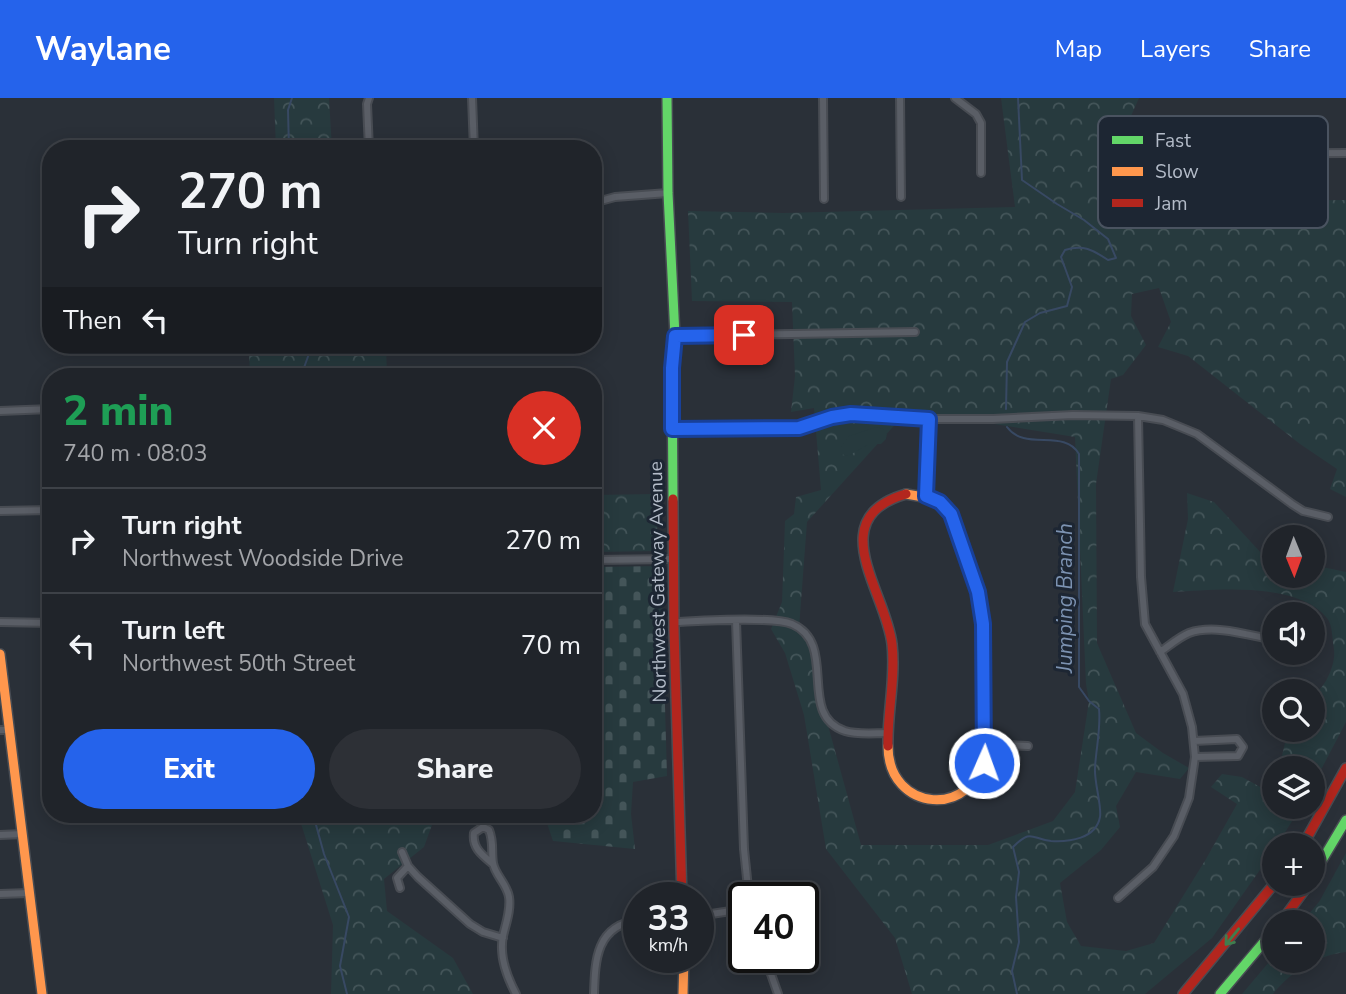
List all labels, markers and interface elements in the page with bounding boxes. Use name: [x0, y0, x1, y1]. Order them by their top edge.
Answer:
text: Waylane: [35, 27, 171, 72]
text: Map: [1055, 33, 1102, 65]
text: Layers: [1140, 33, 1211, 65]
text: Share: [1249, 33, 1311, 65]
legend: [1098, 116, 1328, 228]
text: Fast: [1155, 128, 1191, 154]
text: 270 m: [178, 158, 322, 225]
text: Slow: [1155, 159, 1199, 185]
icon: right: [63, 168, 154, 259]
text: Jam: [1154, 191, 1188, 217]
text: Turn right: [178, 222, 318, 265]
icon: left: [136, 301, 174, 339]
text: Then: [63, 303, 122, 338]
pin: [714, 305, 774, 365]
icon: arrive: [725, 316, 763, 354]
text: 2 min: [63, 383, 173, 440]
button: close: [507, 391, 581, 465]
text: 740 m · 08:03: [63, 438, 208, 469]
street label: Northwest Gateway Avenue: [643, 461, 673, 703]
text: Turn right: [122, 508, 241, 543]
icon: right: [63, 522, 101, 560]
text: 270 m: [505, 523, 581, 558]
water label: Jumping Branch: [1051, 523, 1079, 674]
north arrow: [1262, 525, 1325, 588]
map controls: [1262, 525, 1325, 973]
text: Northwest Woodside Drive: [122, 543, 403, 574]
button: sound: [1262, 602, 1325, 665]
text: Turn left: [122, 613, 225, 648]
icon: left: [63, 627, 101, 665]
text: 70 m: [521, 628, 581, 663]
text: Northwest 50th Street: [122, 648, 355, 679]
button: search: [1262, 679, 1325, 742]
position arrow: [947, 726, 1021, 800]
button: Exit: [63, 729, 315, 809]
button: Share: [329, 729, 581, 809]
button: layers: [1262, 756, 1325, 819]
button: +: [1262, 833, 1325, 896]
speed limit sign: 40: [728, 882, 819, 973]
text: 33: [647, 895, 690, 942]
button: −: [1262, 910, 1325, 973]
one-way arrow: [1224, 928, 1240, 946]
text: km/h: [649, 933, 688, 957]

